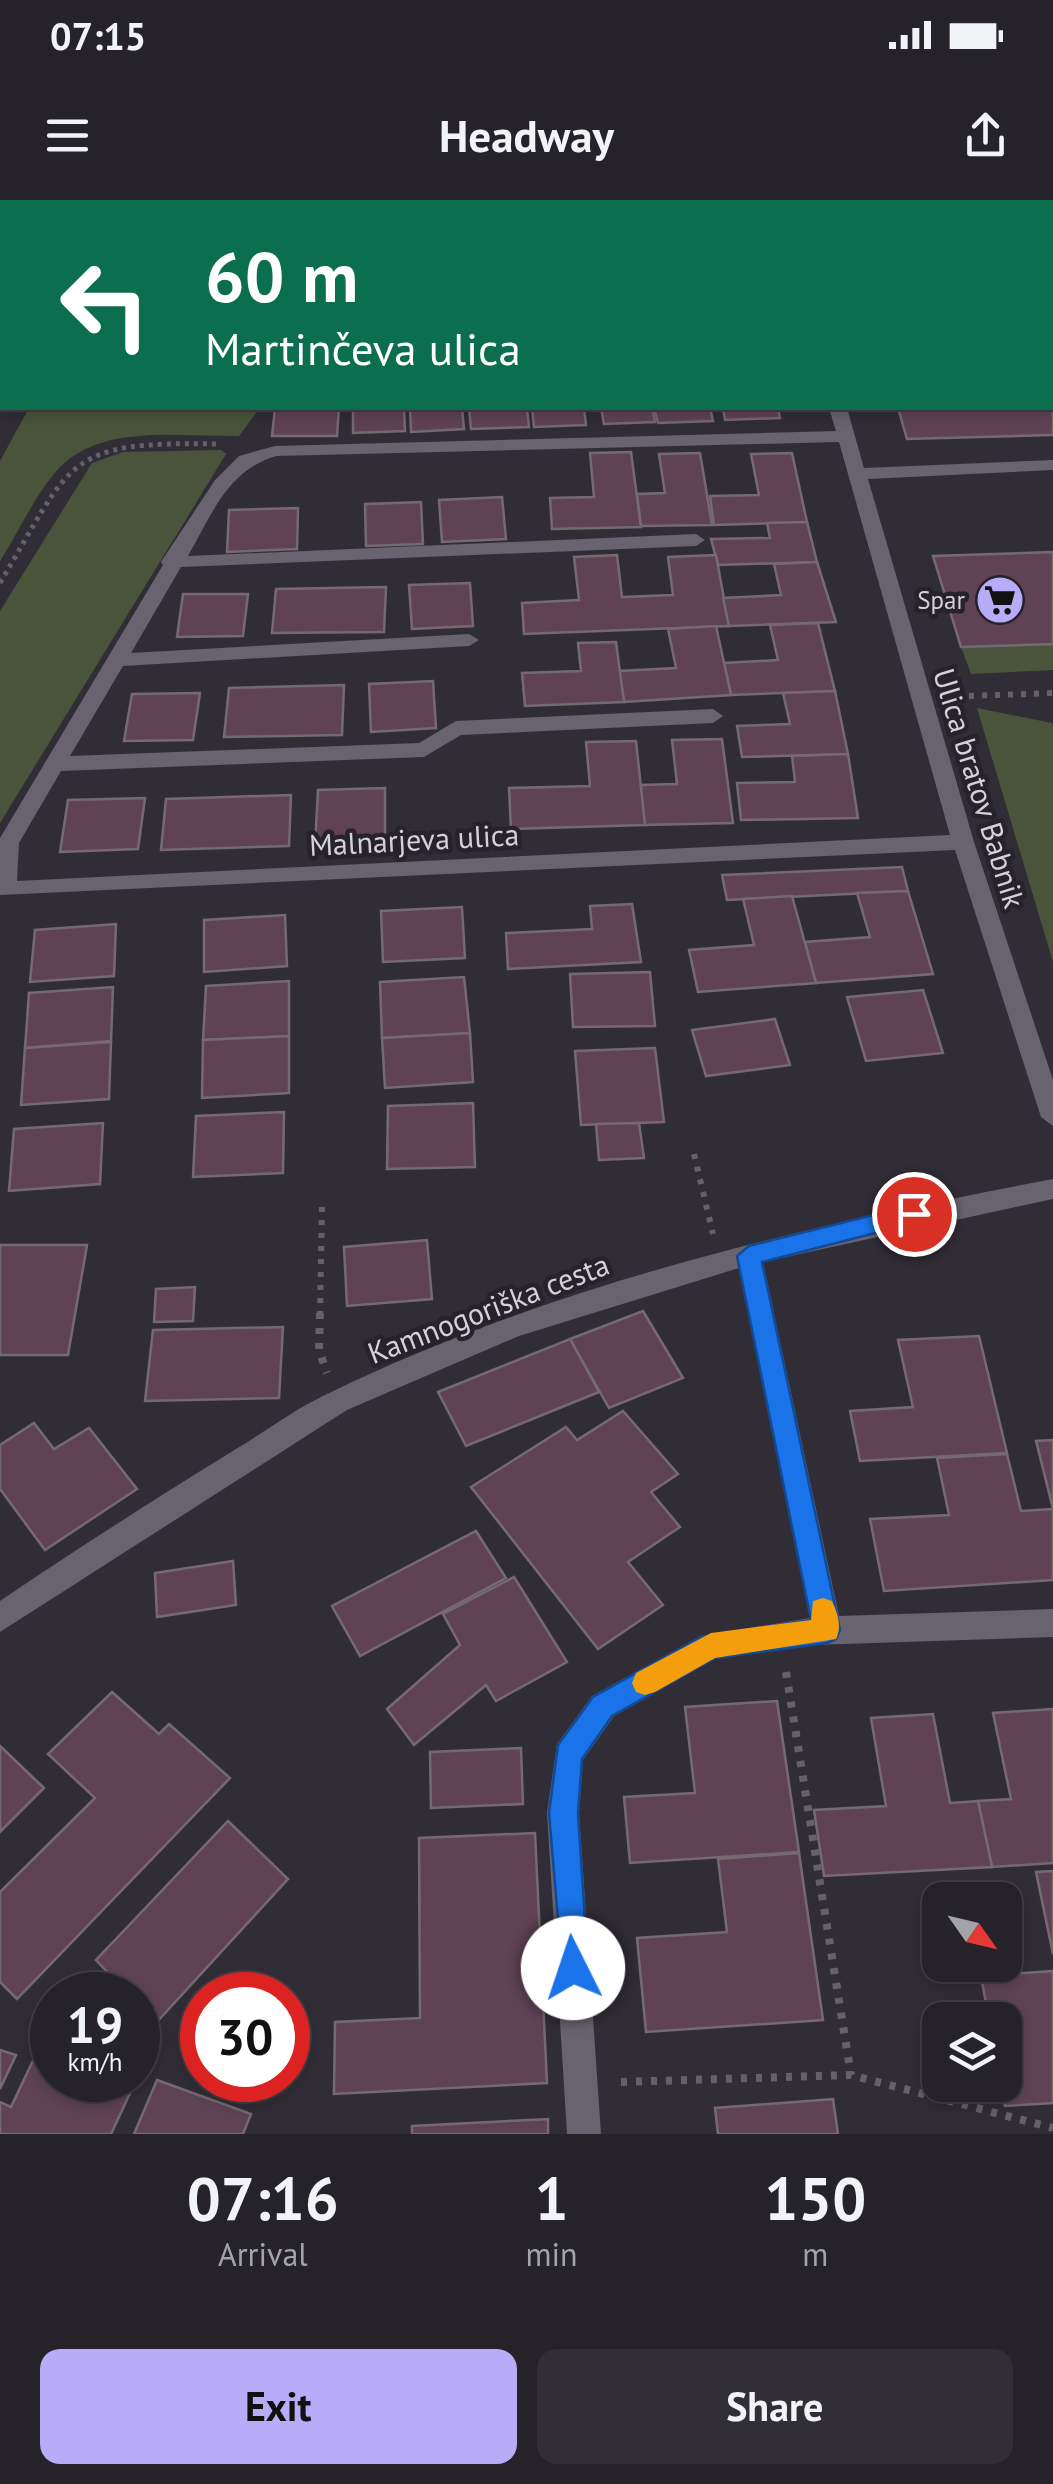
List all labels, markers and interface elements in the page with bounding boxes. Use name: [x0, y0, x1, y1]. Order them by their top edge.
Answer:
text: 07:15: [50, 11, 146, 60]
text: Headway: [439, 106, 614, 164]
icon: menu: [40, 108, 95, 163]
icon: share: [958, 108, 1013, 163]
text: 60 m: [205, 231, 358, 321]
icon: left: [40, 240, 170, 370]
text: Martinčeva ulica: [205, 319, 521, 377]
supermarket icon: Spar: [974, 574, 1026, 626]
place label: Spar: [917, 584, 965, 616]
street label: Ulica bratov Babnik: [925, 664, 1035, 913]
street label: Malnarjeva ulica: [308, 814, 520, 864]
pin: [872, 1172, 957, 1257]
icon: arrive: [887, 1187, 942, 1242]
street label: Kamnogoriška cesta: [362, 1244, 614, 1372]
north arrow: [922, 1882, 1022, 1982]
map controls: [922, 1882, 1022, 2102]
position arrow: [521, 1916, 625, 2020]
speed limit sign: 30: [180, 1972, 310, 2102]
text: 19: [67, 1992, 123, 2057]
button: layers: [922, 2002, 1022, 2102]
text: km/h: [68, 2046, 122, 2078]
text: 07:16: [187, 2159, 339, 2237]
text: 1: [535, 2159, 569, 2237]
text: 150: [764, 2159, 866, 2237]
text: Arrival: [218, 2233, 308, 2275]
text: min: [526, 2233, 578, 2275]
text: m: [802, 2233, 828, 2275]
button: Exit: [40, 2349, 517, 2464]
button: Share: [537, 2349, 1013, 2464]

